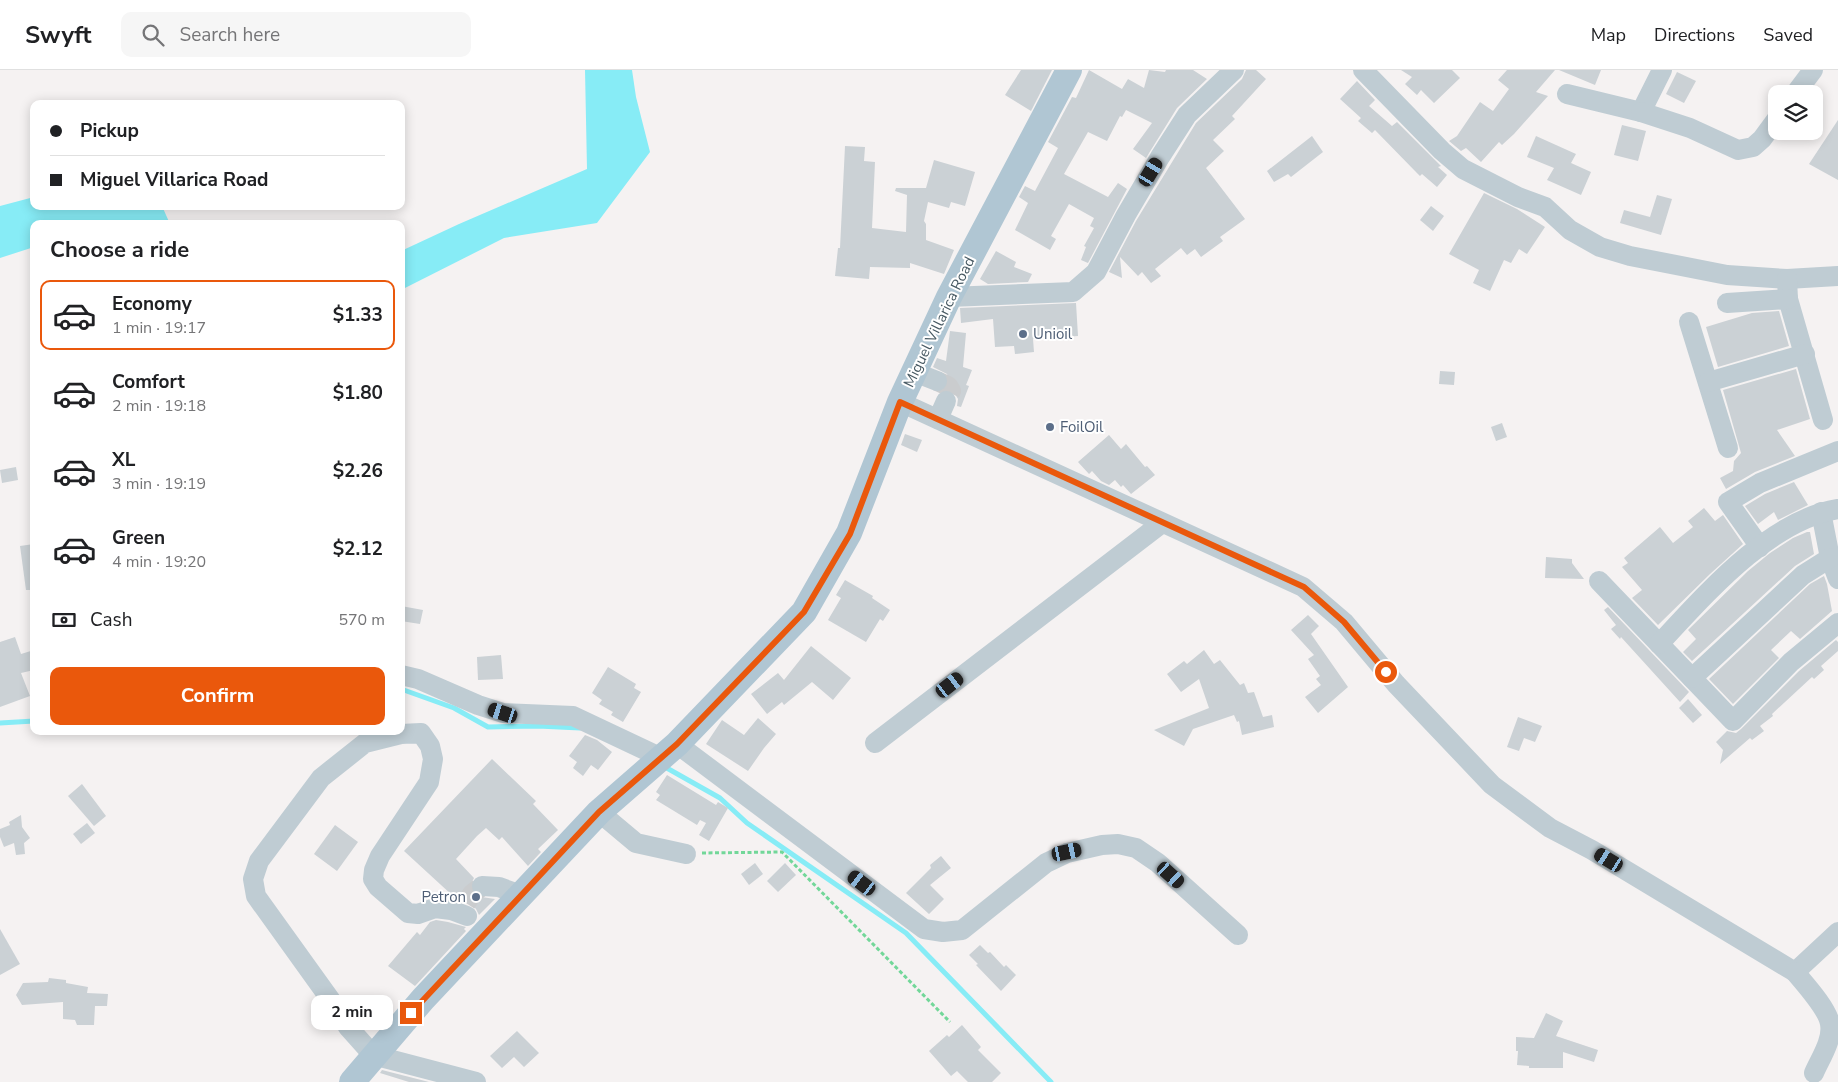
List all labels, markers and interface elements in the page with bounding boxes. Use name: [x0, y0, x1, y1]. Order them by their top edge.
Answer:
search box: [121, 12, 471, 57]
text: Swyft: [25, 19, 91, 51]
icon: search: [139, 21, 167, 49]
text: Search here: [179, 22, 280, 48]
text: Map: [1591, 23, 1626, 47]
text: Directions: [1654, 23, 1735, 47]
text: Saved: [1763, 23, 1813, 47]
map controls: [1768, 85, 1823, 140]
button: layers: [1768, 85, 1823, 140]
text: Pickup: [80, 118, 139, 144]
car: [1136, 155, 1165, 189]
text: Miguel Villarica Road: [80, 167, 268, 193]
text: Choose a ride: [50, 235, 189, 265]
street label: Miguel Villarica Road: [899, 253, 979, 391]
text: Economy: [112, 291, 192, 317]
icon: car: [52, 293, 97, 338]
text: $1.33: [333, 302, 383, 328]
text: 1 min · 19:17: [112, 317, 206, 339]
place label: Unioil: [1033, 324, 1073, 344]
marker: Unioil: [1017, 328, 1029, 340]
text: Comfort: [112, 369, 185, 395]
icon: car: [52, 371, 97, 416]
text: $1.80: [333, 380, 383, 406]
text: 2 min · 19:18: [112, 395, 206, 417]
place label: FoilOil: [1060, 417, 1104, 437]
marker: FoilOil: [1044, 421, 1056, 433]
text: XL: [112, 447, 135, 473]
icon: car: [52, 449, 97, 494]
text: $2.26: [333, 458, 383, 484]
text: 3 min · 19:19: [112, 473, 206, 495]
text: Green: [112, 525, 165, 551]
icon: car: [52, 527, 97, 572]
text: $2.12: [333, 536, 383, 562]
text: 4 min · 19:20: [112, 551, 206, 573]
icon: cash: [50, 606, 78, 634]
text: Cash: [90, 607, 132, 633]
text: 570 m: [338, 609, 385, 631]
route start: [1375, 661, 1397, 683]
button: Confirm: [50, 667, 385, 725]
car: [933, 670, 966, 700]
car: [486, 701, 519, 725]
car: [1050, 842, 1083, 862]
car: [1592, 846, 1625, 874]
car: [1154, 859, 1187, 891]
car: [845, 868, 878, 898]
place label: Petron: [421, 887, 466, 907]
marker: Petron: [470, 891, 482, 903]
callout: 2 min: [311, 996, 394, 1030]
text: 2 min: [331, 1001, 373, 1023]
route end: [400, 1002, 422, 1024]

